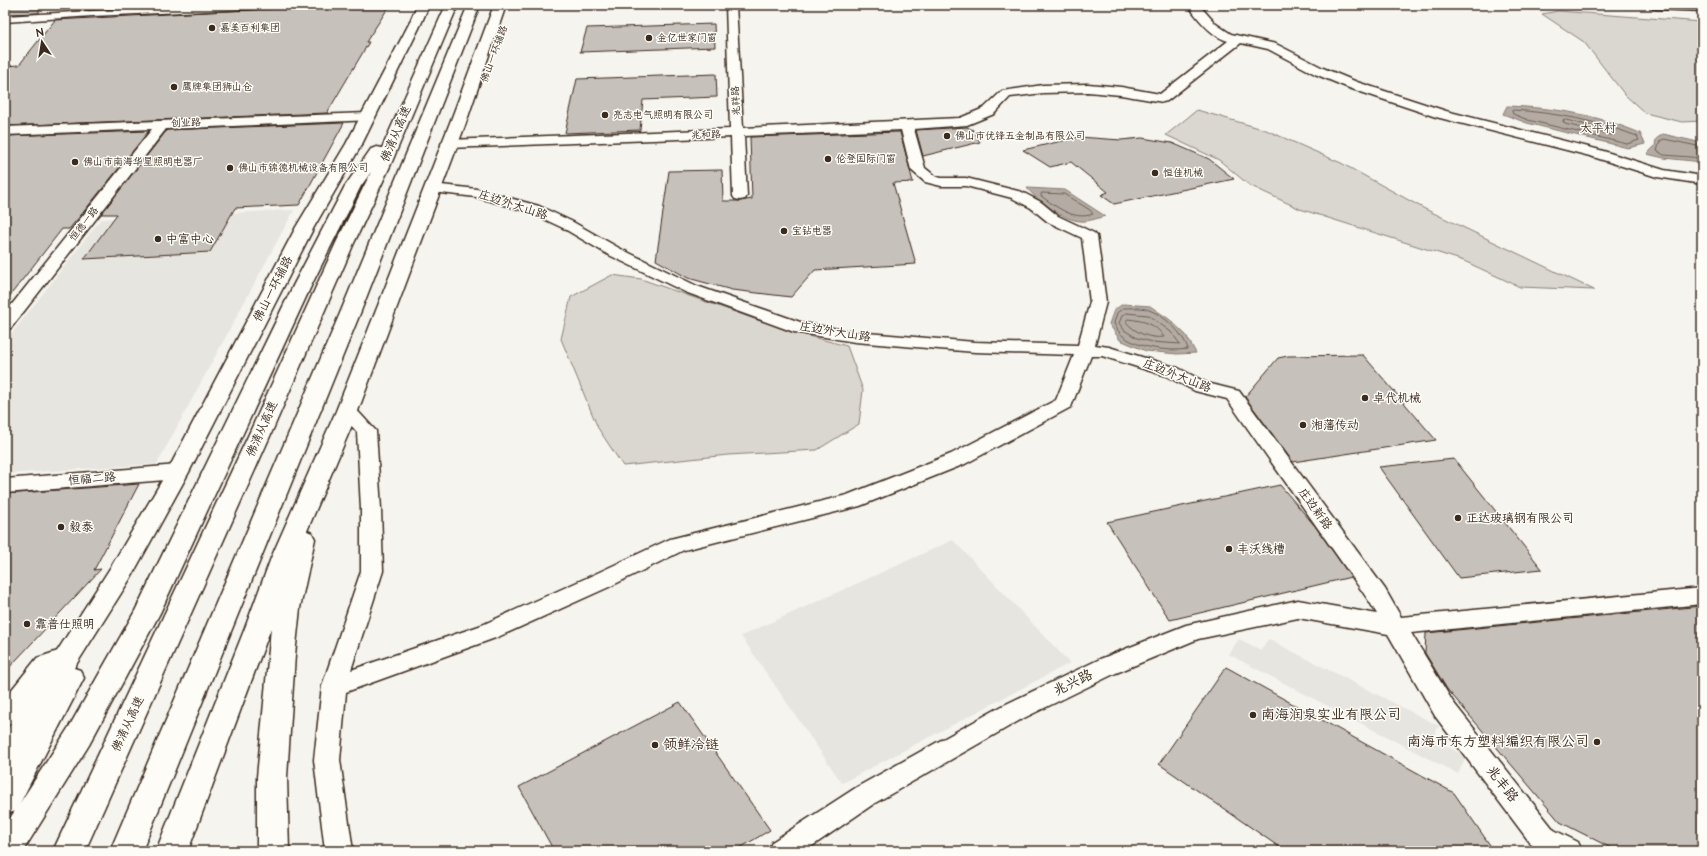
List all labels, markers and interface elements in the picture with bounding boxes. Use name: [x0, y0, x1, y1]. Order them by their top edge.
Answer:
place label: 嘉美百利集团: [220, 21, 280, 35]
north arrow: [22, 22, 62, 62]
marker: 嘉美百利集团: [207, 23, 217, 33]
street label: 佛山一环辅路: [477, 23, 511, 85]
text: N: [35, 25, 45, 41]
place label: 金亿世家门窗: [657, 31, 717, 45]
marker: 金亿世家门窗: [644, 33, 654, 43]
place label: 鹰牌集团狮山仓: [182, 80, 252, 94]
marker: 鹰牌集团狮山仓: [169, 82, 179, 92]
street label: 兆祥路: [728, 86, 744, 116]
street label: 佛清从高速: [376, 103, 416, 165]
place label: 亮志电气照明有限公司: [613, 108, 713, 122]
marker: 亮志电气照明有限公司: [600, 110, 610, 120]
street label: 创业路: [171, 115, 201, 131]
district label: 太平村: [1580, 120, 1616, 137]
street label: 兆和路: [691, 127, 721, 143]
place label: 佛山市优锋五金制品有限公司: [955, 129, 1085, 143]
marker: 佛山市优锋五金制品有限公司: [942, 131, 952, 141]
place label: 伦登国际门窗: [836, 152, 896, 166]
marker: 伦登国际门窗: [823, 154, 833, 164]
place label: 佛山市南海华星照明电器厂: [83, 155, 203, 169]
marker: 佛山市南海华星照明电器厂: [70, 157, 80, 167]
place label: 佛山市锦德机械设备有限公司: [238, 161, 368, 175]
marker: 佛山市锦德机械设备有限公司: [225, 163, 235, 173]
place label: 恒佳机械: [1163, 166, 1203, 180]
marker: 恒佳机械: [1150, 168, 1160, 178]
street label: 庄边外大山路: [476, 186, 550, 224]
street label: 恒德一路: [66, 204, 102, 244]
place label: 宝钻电器: [792, 224, 832, 238]
marker: 宝钻电器: [779, 226, 789, 236]
place label: 中富中心: [166, 231, 214, 248]
marker: 中富中心: [153, 234, 163, 244]
street label: 佛山一环辅路: [249, 253, 297, 325]
street label: 庄边外大山路: [798, 318, 872, 346]
street label: 庄边外大山路: [1140, 355, 1214, 397]
place label: 卓代机械: [1373, 390, 1421, 407]
marker: 卓代机械: [1360, 393, 1370, 403]
street label: 佛清从高速: [242, 398, 282, 460]
place label: 湘藩传动: [1311, 417, 1359, 434]
marker: 湘藩传动: [1298, 420, 1308, 430]
street label: 恒福二路: [67, 468, 117, 490]
street label: 庄边新路: [1294, 485, 1336, 533]
place label: 正达玻璃钢有限公司: [1466, 510, 1574, 527]
marker: 正达玻璃钢有限公司: [1453, 513, 1463, 523]
place label: 毅泰: [69, 519, 94, 536]
marker: 毅泰: [56, 522, 66, 532]
place label: 丰沃线槽: [1237, 541, 1285, 558]
marker: 丰沃线槽: [1224, 544, 1234, 554]
place label: 靠普仕照明: [35, 616, 95, 633]
marker: 靠普仕照明: [22, 619, 32, 629]
street label: 兆兴路: [1050, 665, 1096, 701]
street label: 佛清从高速: [108, 693, 148, 755]
place label: 南海润泉实业有限公司: [1261, 705, 1401, 725]
marker: 南海润泉实业有限公司: [1248, 710, 1258, 720]
place label: 南海市东方塑料编织有限公司: [1407, 732, 1589, 752]
place label: 领鲜冷链: [663, 735, 719, 755]
marker: 南海市东方塑料编织有限公司: [1592, 737, 1602, 747]
marker: 领鲜冷链: [650, 740, 660, 750]
street label: 兆丰路: [1481, 761, 1523, 807]

